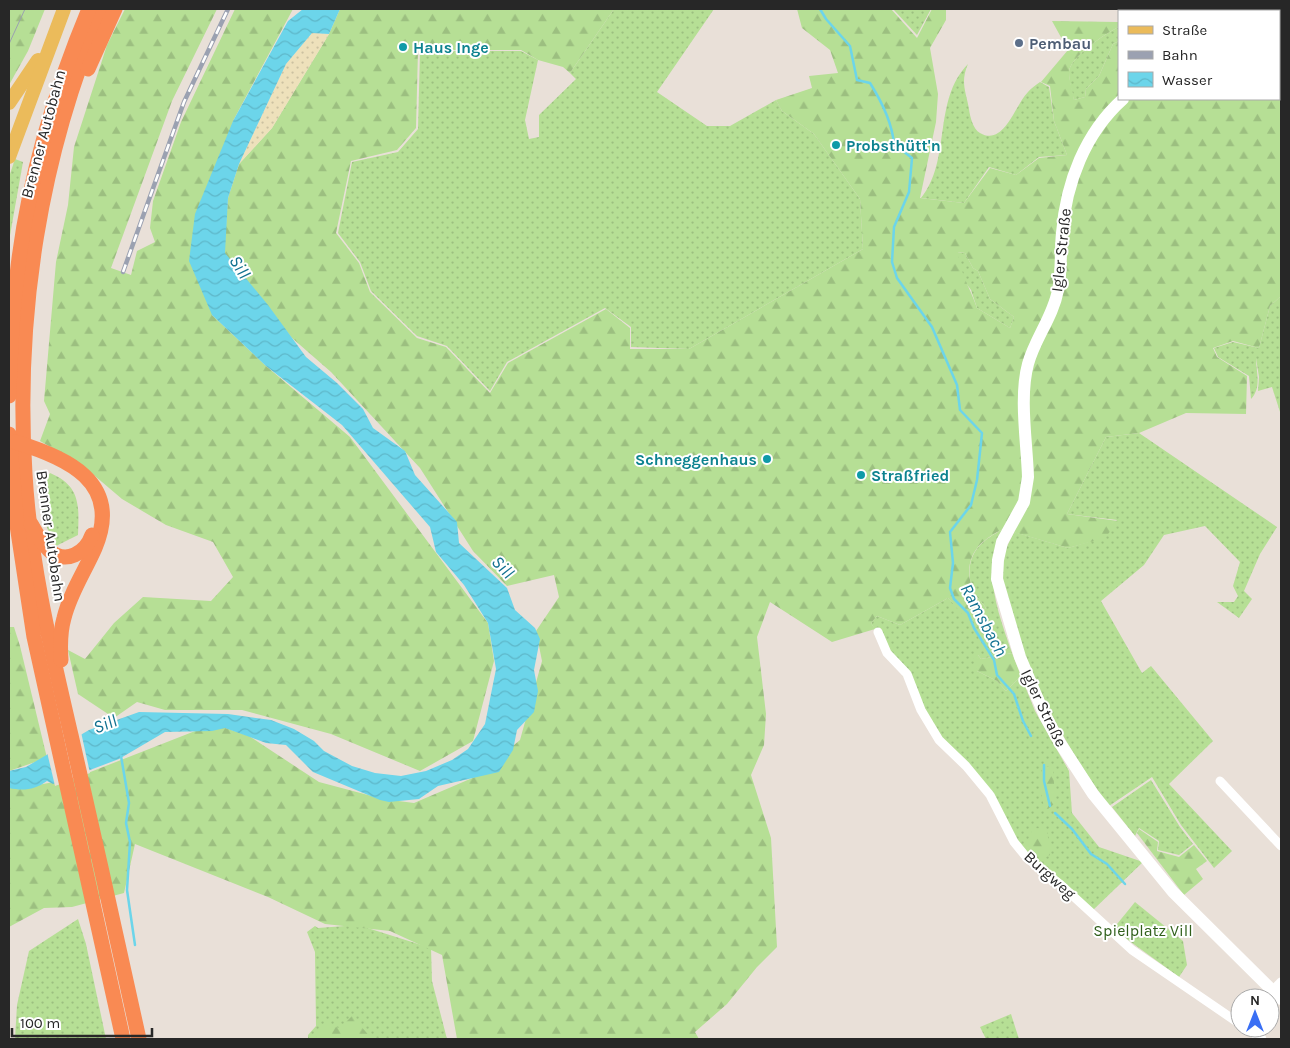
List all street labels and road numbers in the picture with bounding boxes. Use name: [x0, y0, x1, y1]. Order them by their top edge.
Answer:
street label: Brenner Autobahn: [17, 68, 69, 200]
street label: Igler Straße: [1047, 207, 1075, 293]
street label: Brenner Autobahn: [32, 469, 70, 603]
street label: Igler Straße: [1017, 666, 1071, 750]
street label: Burgweg: [1020, 847, 1080, 903]

